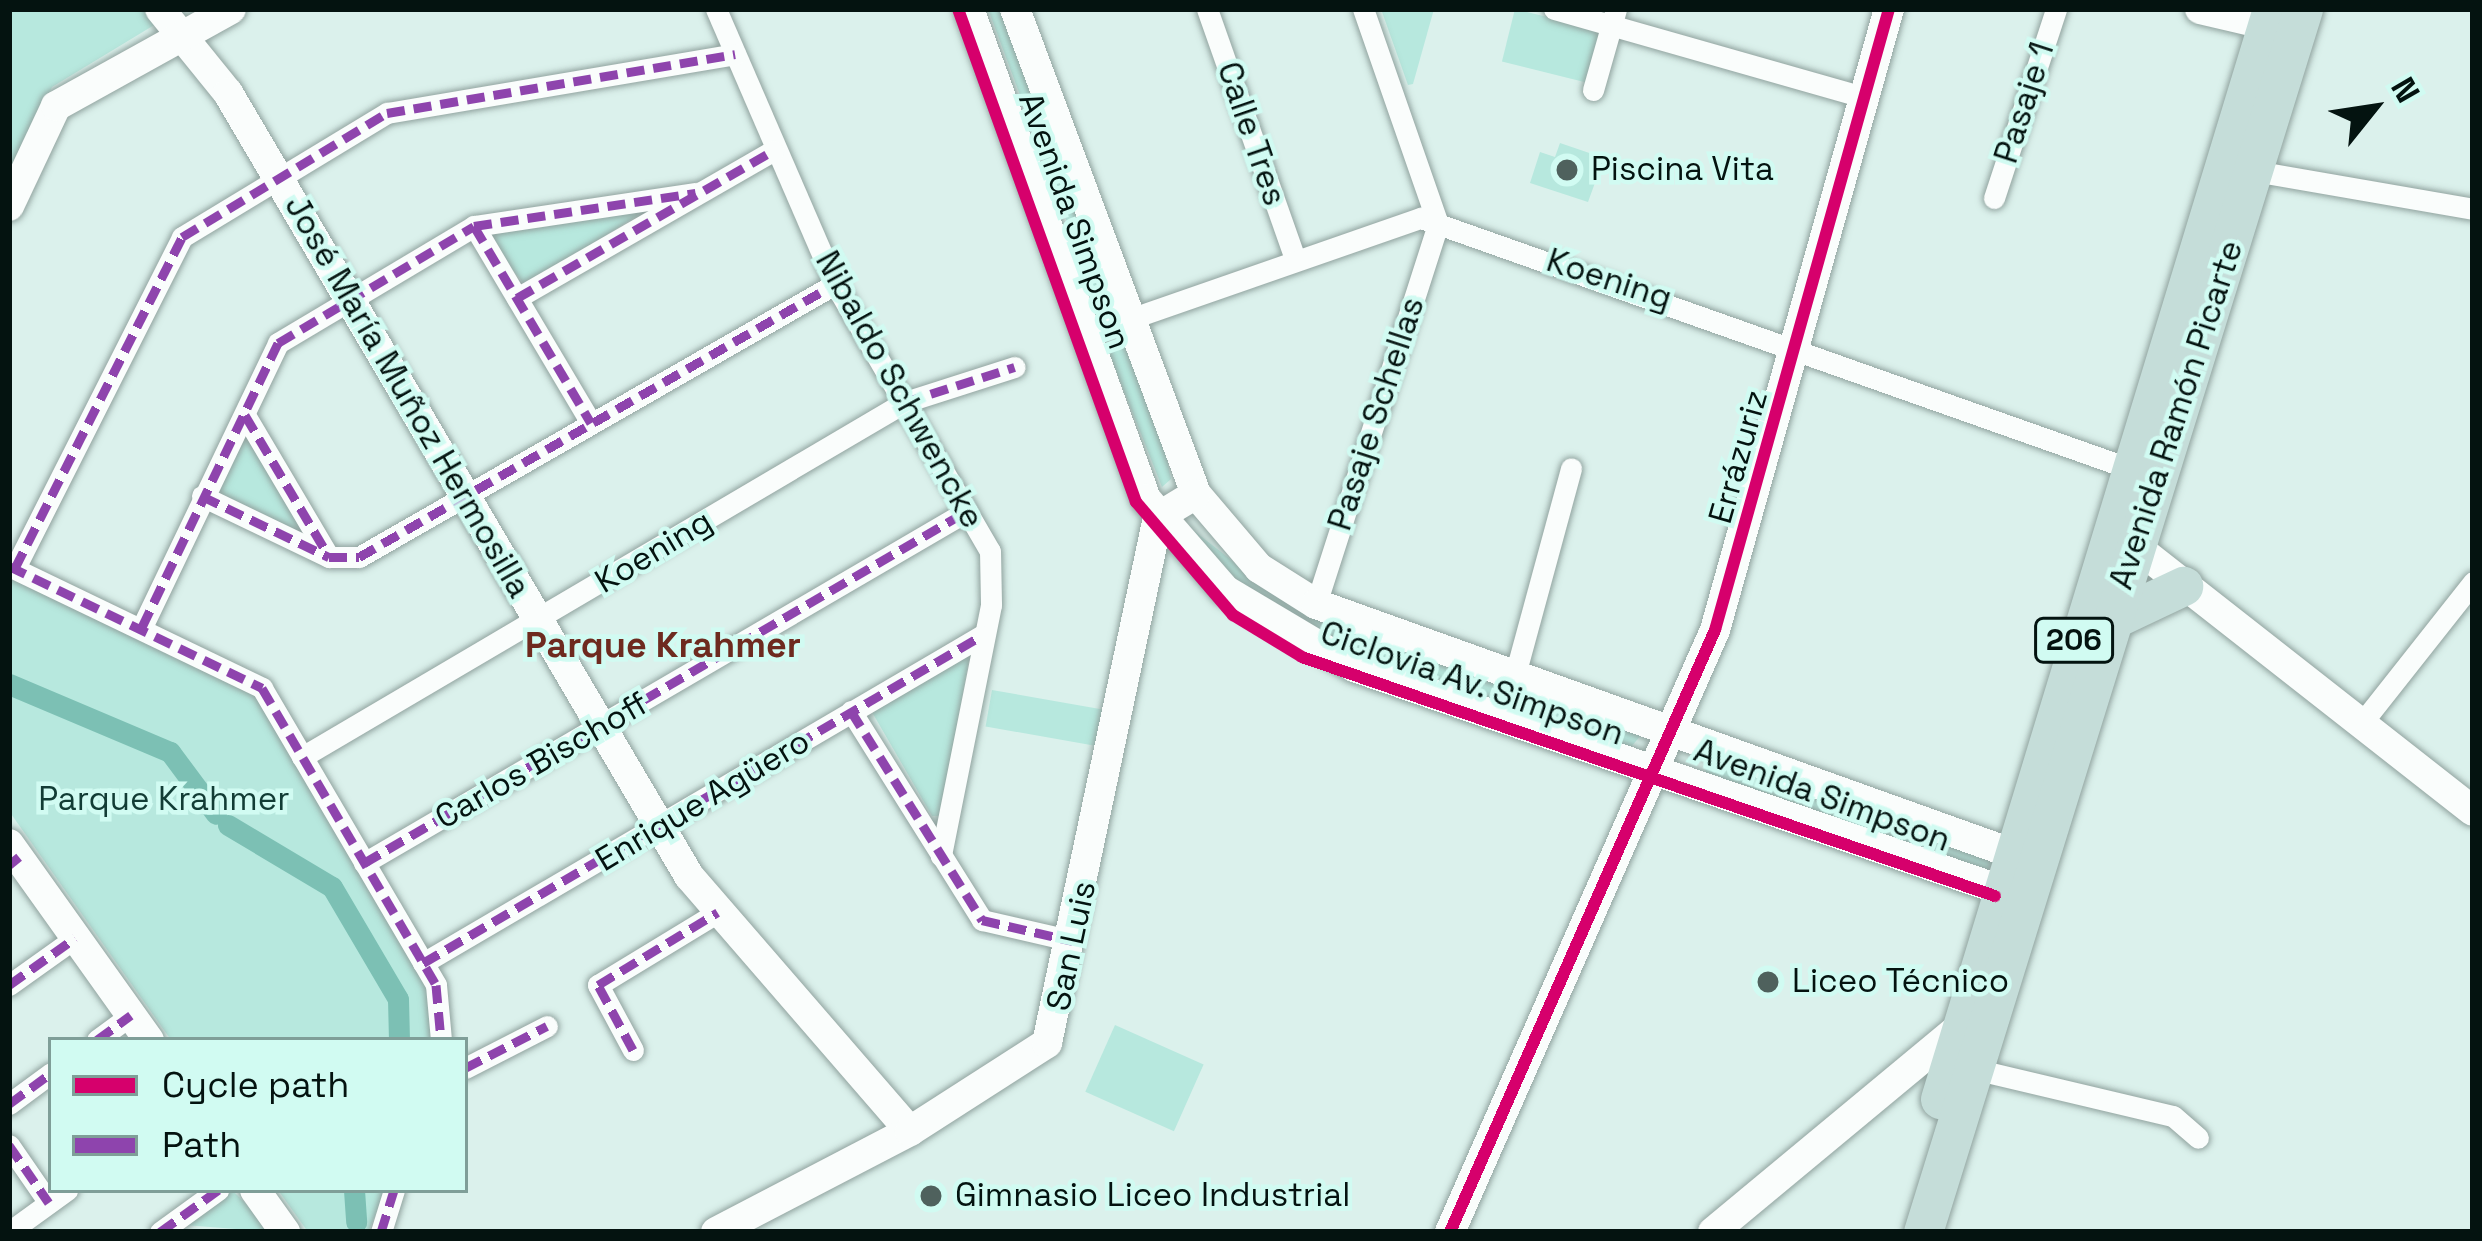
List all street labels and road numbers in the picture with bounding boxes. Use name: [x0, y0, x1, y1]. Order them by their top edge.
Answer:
street label: Pasaje 1: [1987, 38, 2063, 168]
street label: Calle Tres: [1208, 57, 1294, 211]
street label: Avenida Simpson: [1009, 87, 1139, 355]
street label: José María Muñoz Hermosilla: [275, 189, 539, 605]
street label: Avenida Ramón Picarte: [2102, 236, 2252, 594]
street label: Koening: [1541, 241, 1677, 319]
street label: Nibaldo Schwencke: [806, 245, 992, 535]
street label: Pasaje Schellas: [1321, 292, 1433, 536]
street label: Errázuriz: [1701, 386, 1777, 528]
street label: Koening: [588, 502, 720, 602]
street label: Ciclovia Av. Simpson: [1315, 613, 1629, 755]
road number: 206: [2032, 616, 2116, 664]
street label: Carlos Bischoff: [429, 684, 655, 838]
street label: Enrique Agüero: [589, 722, 817, 880]
street label: Avenida Simpson: [1688, 731, 1956, 861]
street label: San Luis: [1039, 878, 1105, 1014]

